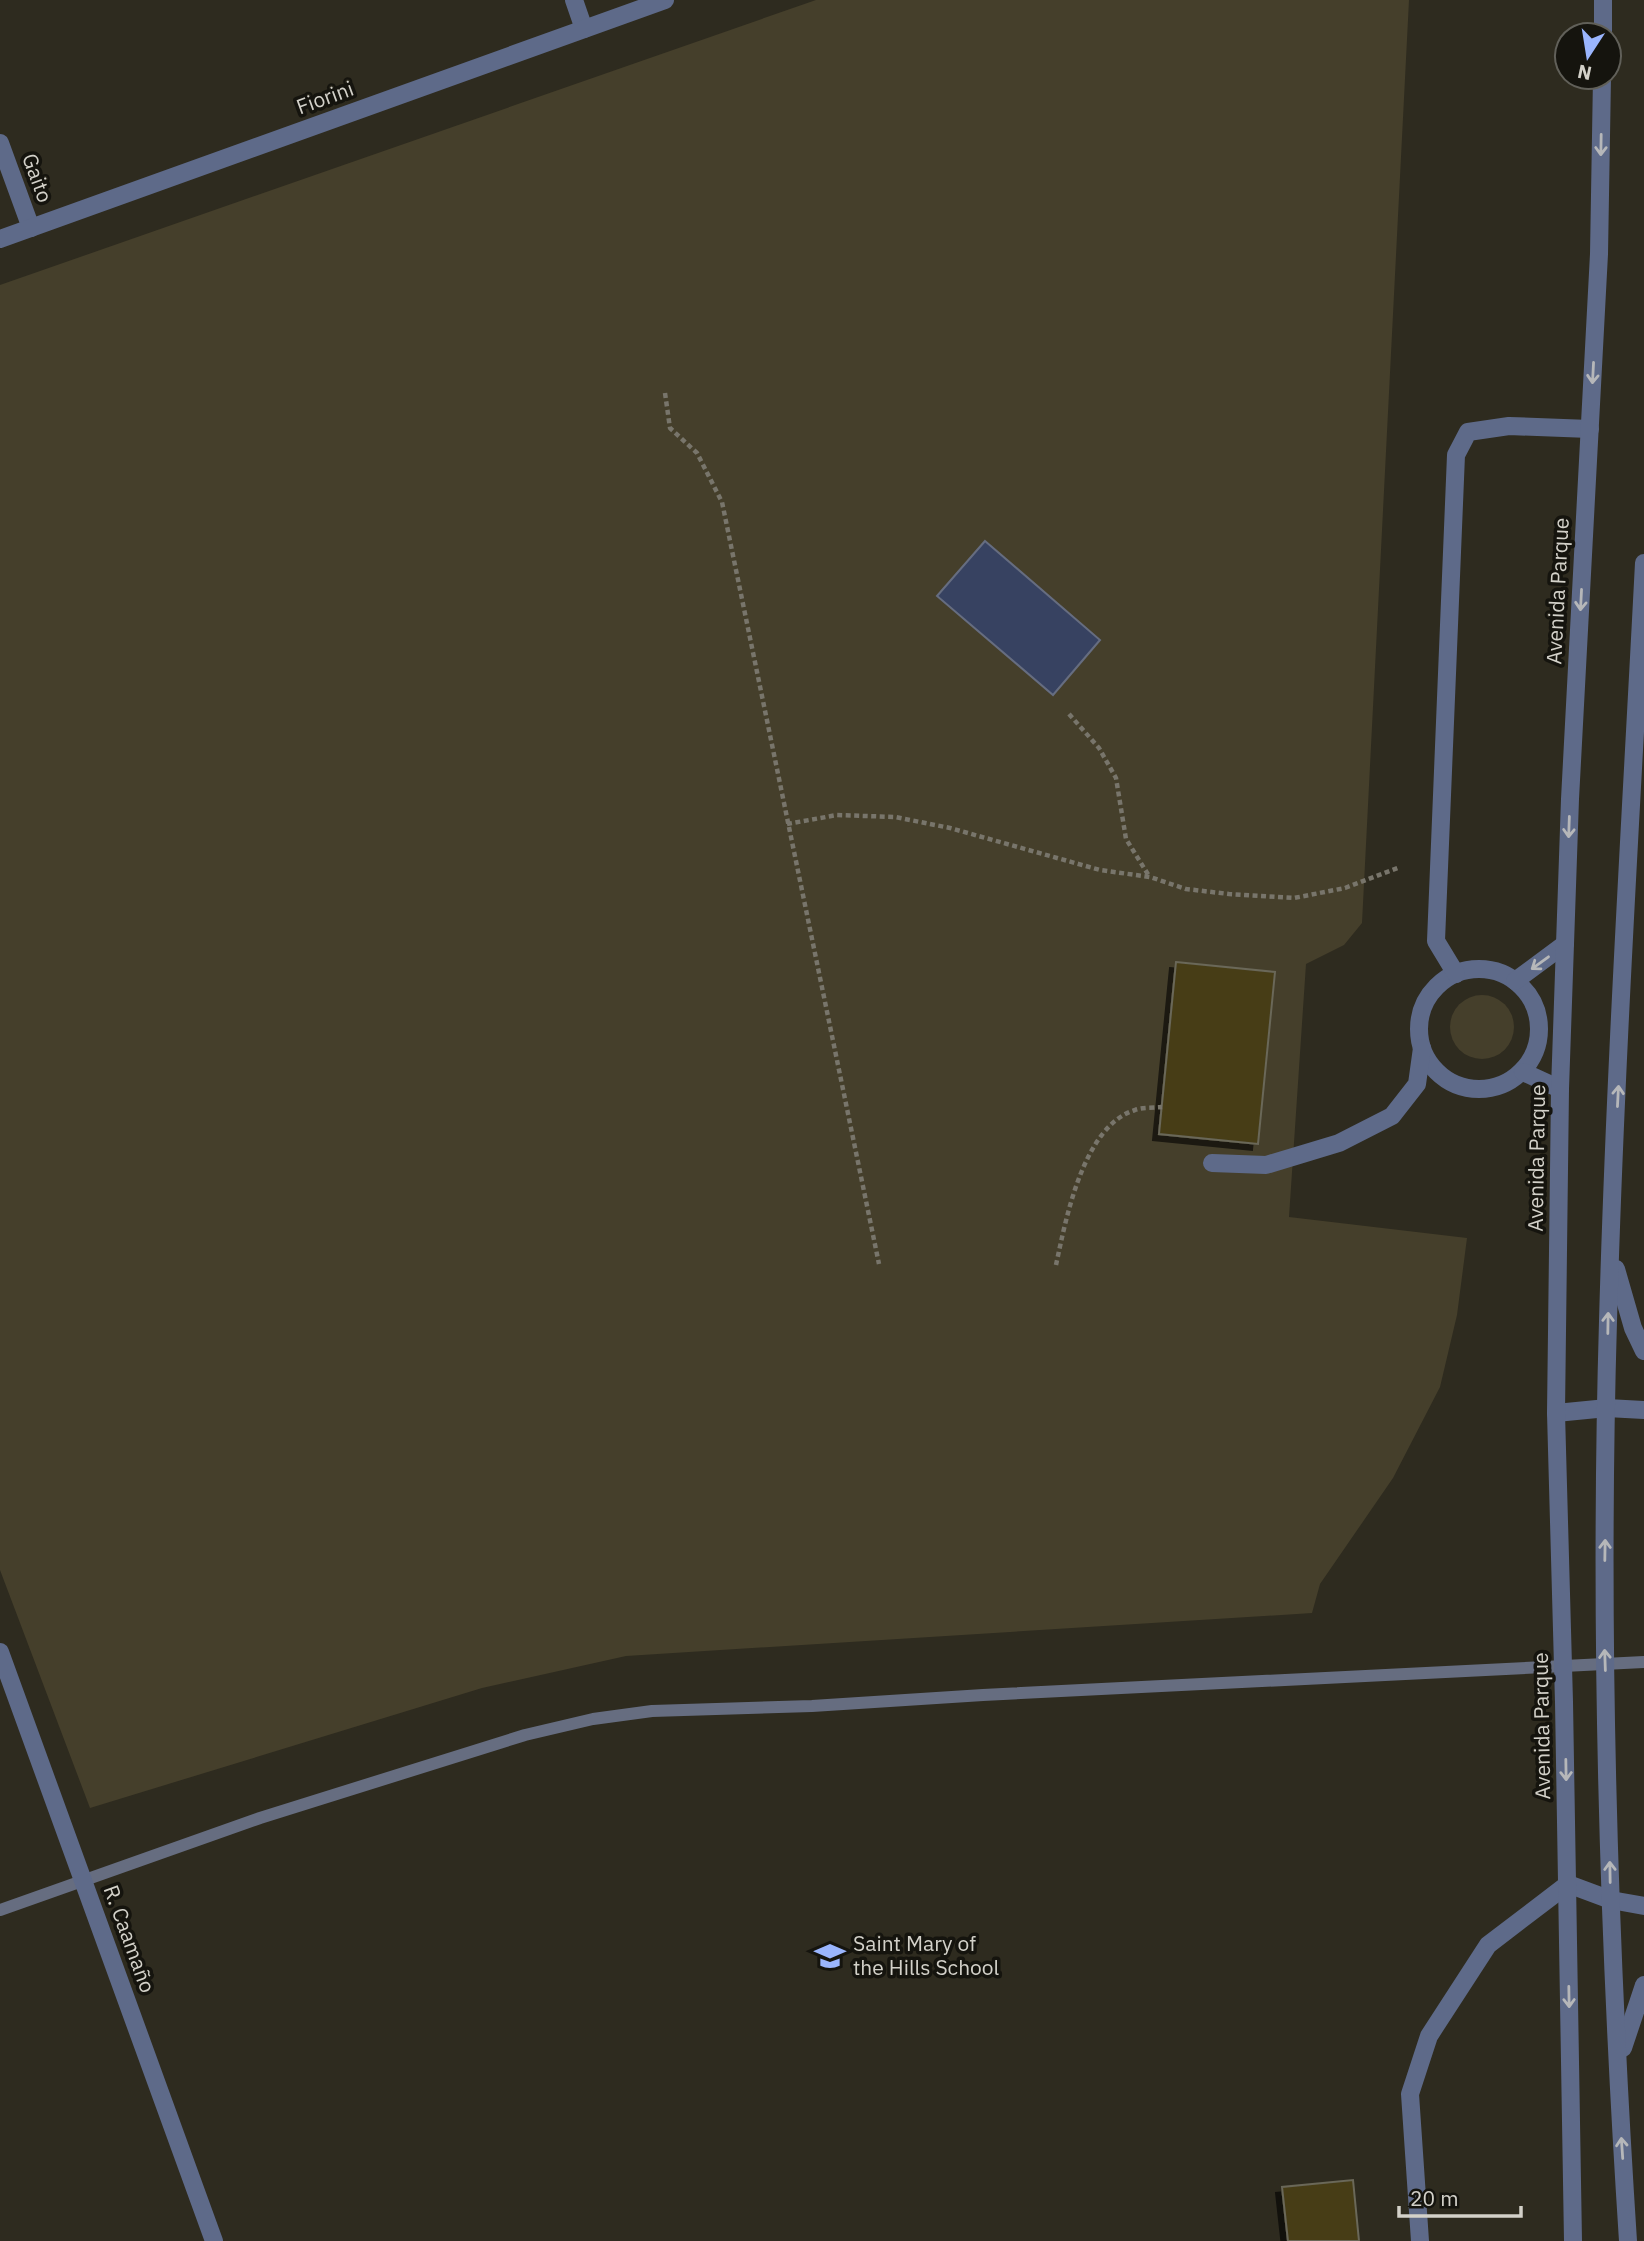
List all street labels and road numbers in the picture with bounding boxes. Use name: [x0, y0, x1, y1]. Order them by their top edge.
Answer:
street label: Fiorini: [292, 74, 357, 120]
street label: Gaito: [16, 149, 60, 206]
street label: Avenida Parque: [1539, 517, 1575, 665]
street label: Avenida Parque: [1521, 1084, 1551, 1232]
street label: Avenida Parque: [1526, 1652, 1556, 1800]
street label: R. Caamaño: [97, 1881, 162, 1996]

